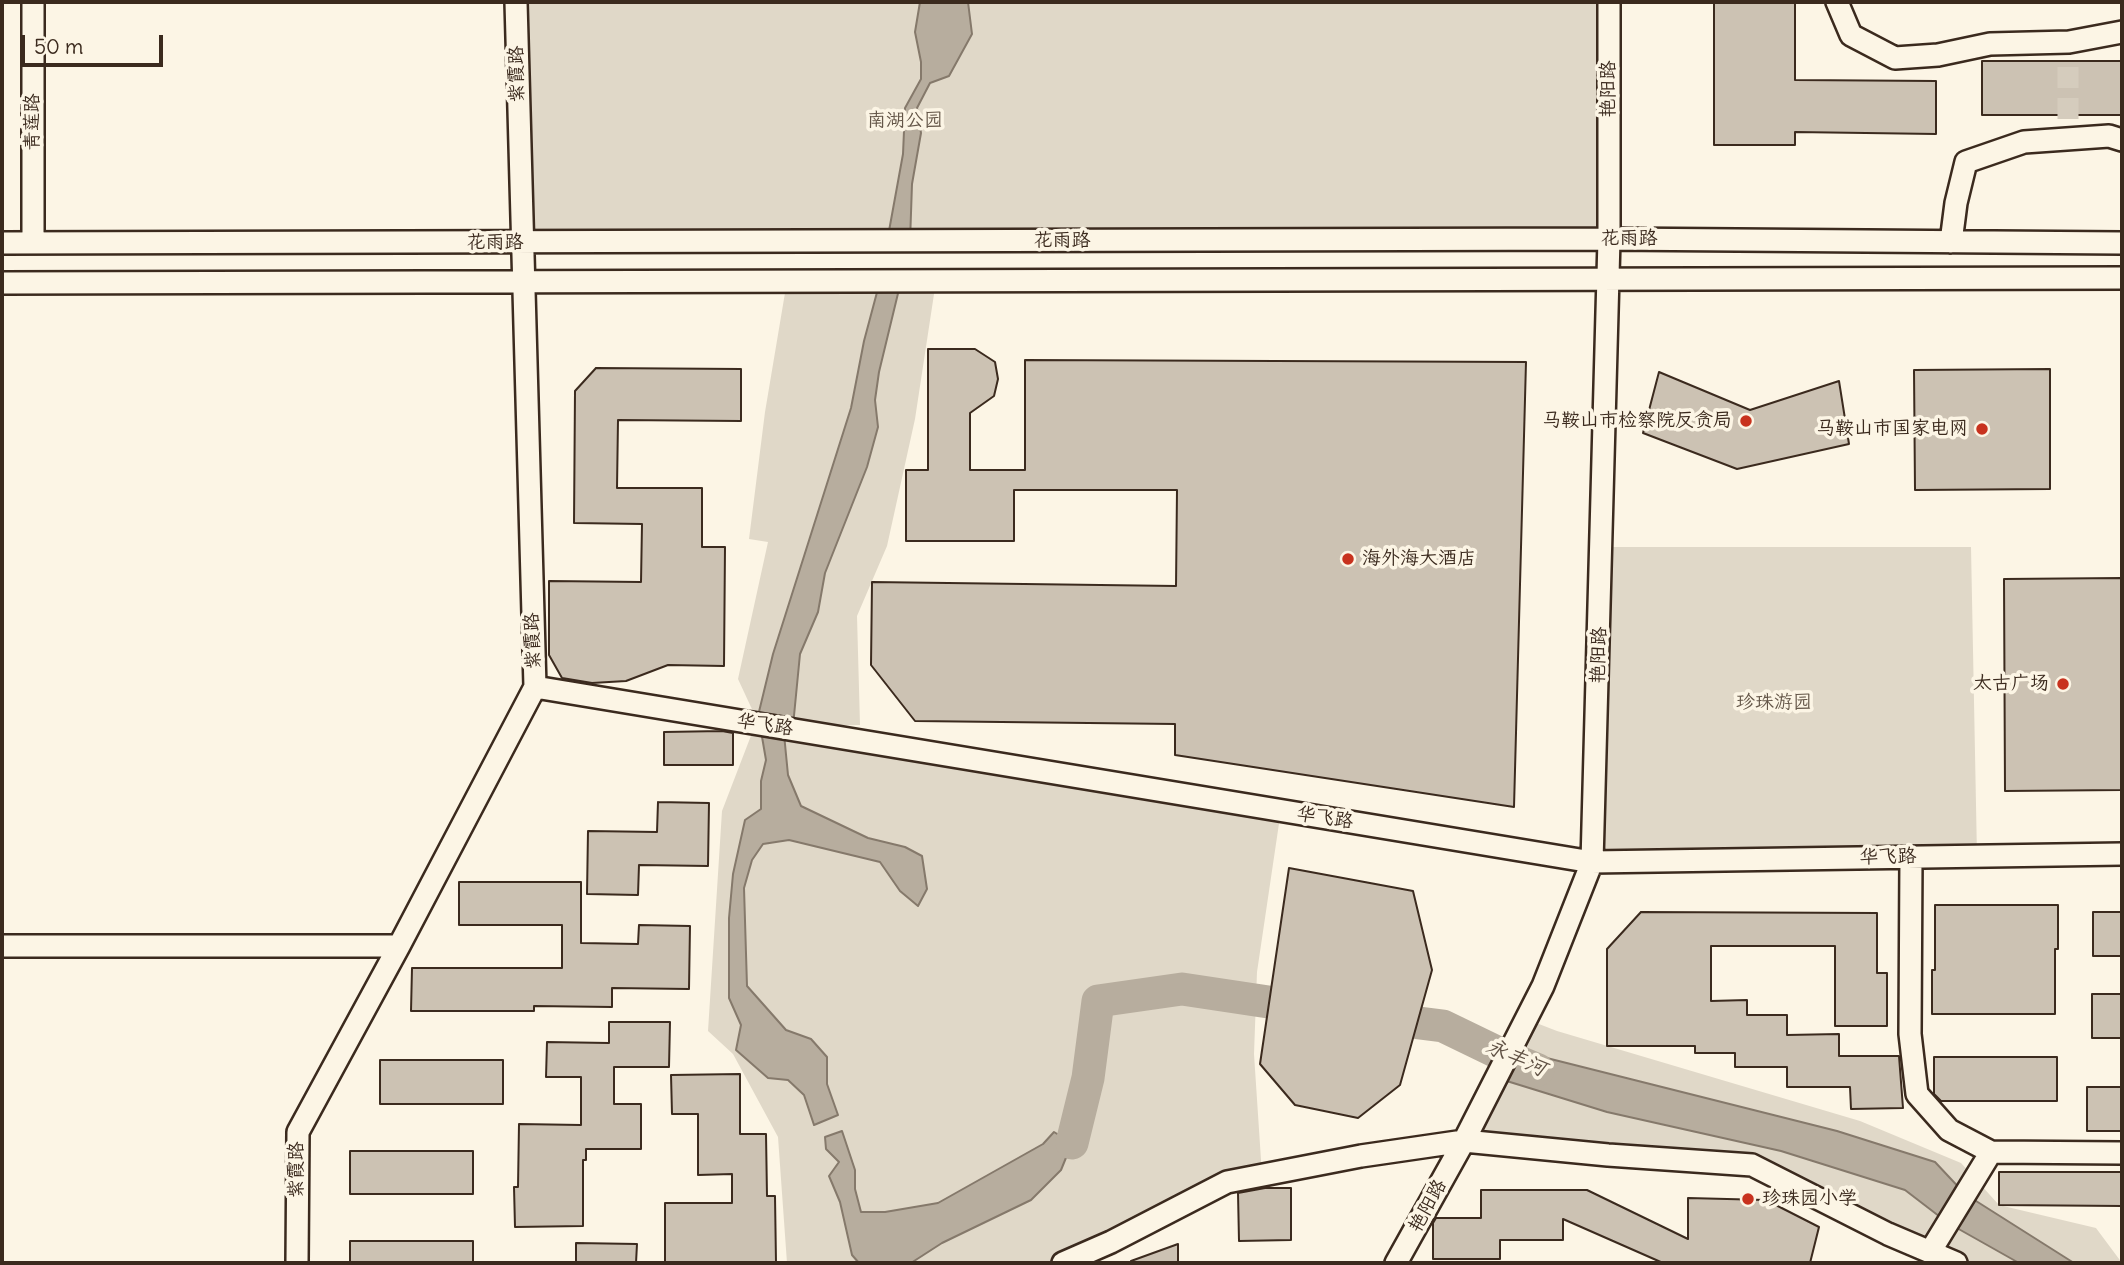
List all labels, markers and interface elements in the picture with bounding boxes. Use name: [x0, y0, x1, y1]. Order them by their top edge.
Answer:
scale bar: [24, 21, 166, 65]
text: 50 m: [34, 33, 83, 60]
street label: 紫霞路: [505, 45, 529, 103]
street label: 艳阳路: [1598, 61, 1620, 117]
street label: 青莲路: [22, 94, 44, 150]
park label: 南湖公园: [867, 110, 943, 132]
street label: 花雨路: [1601, 228, 1657, 250]
street label: 花雨路: [1034, 230, 1090, 252]
street label: 花雨路: [467, 232, 523, 254]
place label: 马鞍山市检察院反贪局: [1542, 410, 1732, 432]
marker: 马鞍山市检察院反贪局: [1738, 413, 1754, 429]
place label: 马鞍山市国家电网: [1816, 418, 1968, 440]
marker: 马鞍山市国家电网: [1974, 421, 1990, 437]
place label: 海外海大酒店: [1362, 548, 1476, 570]
marker: 海外海大酒店: [1340, 551, 1356, 567]
street label: 紫霞路: [521, 612, 545, 670]
street label: 艳阳路: [1587, 626, 1611, 684]
place label: 太古广场: [1973, 673, 2049, 695]
marker: 太古广场: [2055, 676, 2071, 692]
park label: 珍珠游园: [1736, 692, 1812, 714]
street label: 华飞路: [735, 709, 795, 741]
street label: 华飞路: [1295, 802, 1355, 834]
street label: 华飞路: [1859, 845, 1917, 869]
water label: 永丰河: [1482, 1034, 1550, 1082]
street label: 紫霞路: [286, 1142, 308, 1198]
street label: 艳阳路: [1404, 1176, 1452, 1236]
place label: 珍珠园小学: [1762, 1188, 1857, 1210]
marker: 珍珠园小学: [1740, 1191, 1756, 1207]

